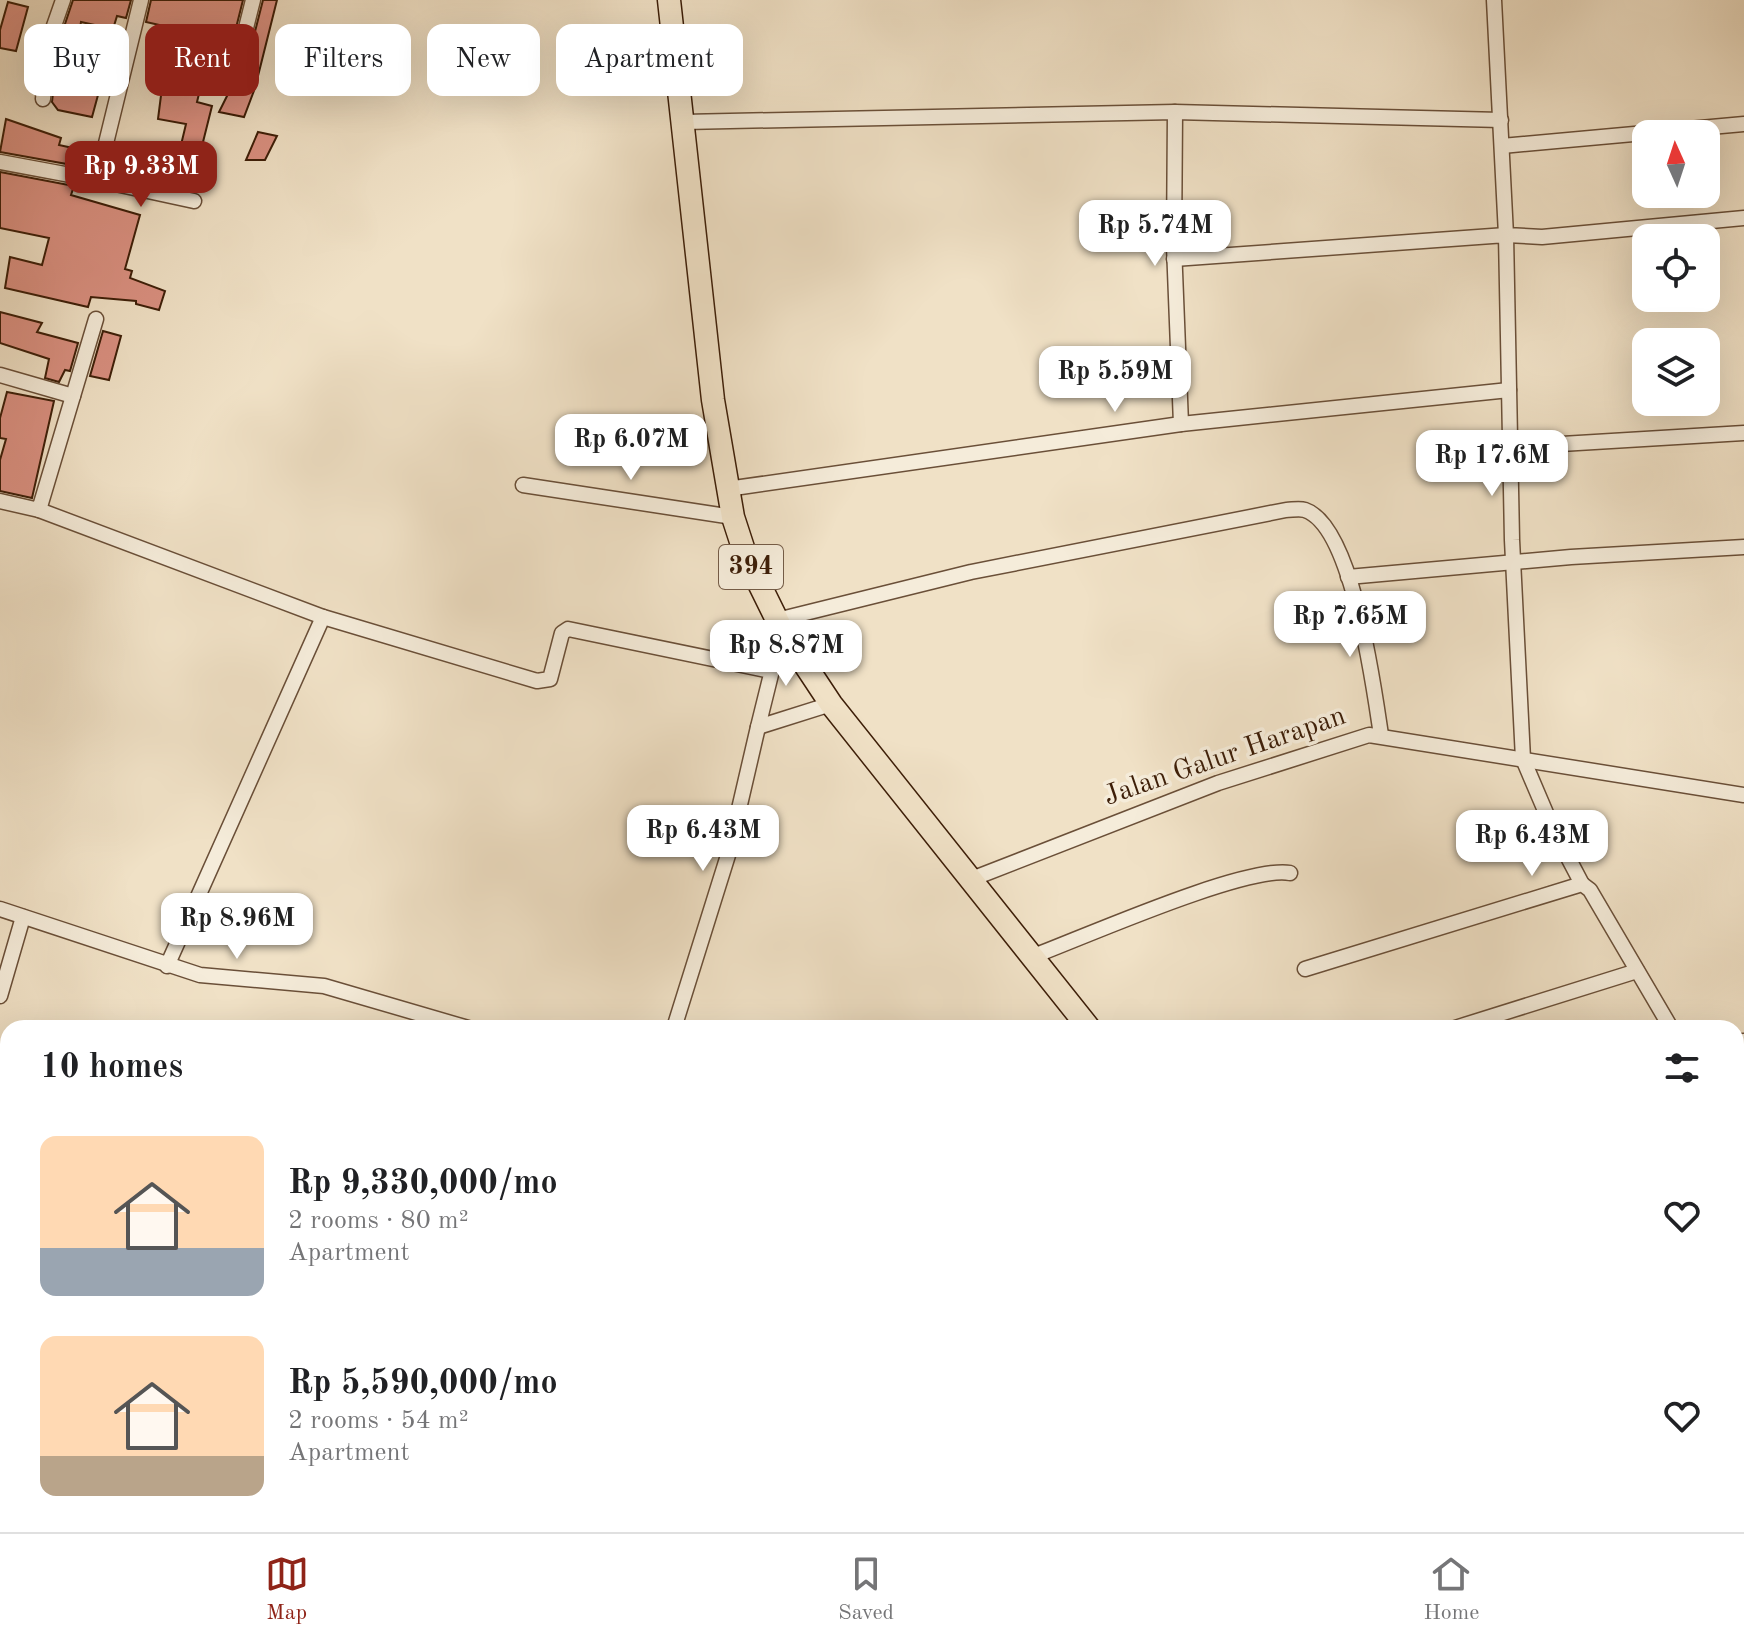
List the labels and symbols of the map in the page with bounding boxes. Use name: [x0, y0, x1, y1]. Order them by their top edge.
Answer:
north arrow: [1632, 120, 1720, 208]
pin: Rp 9.33M: [58, 141, 224, 209]
pin: Rp 5.74M: [1072, 200, 1238, 268]
pin: Rp 5.59M: [1032, 346, 1198, 414]
pin: Rp 6.07M: [548, 414, 714, 482]
pin: Rp 17.6M: [1409, 430, 1575, 498]
road number: 394: [719, 545, 783, 589]
pin: Rp 7.65M: [1267, 591, 1433, 659]
pin: Rp 8.87M: [703, 620, 869, 688]
street label: Jalan Galur Harapan: [1100, 702, 1350, 812]
pin: Rp 6.43M: [620, 805, 786, 873]
pin: Rp 6.43M: [1449, 810, 1615, 878]
pin: Rp 8.96M: [154, 893, 320, 961]

